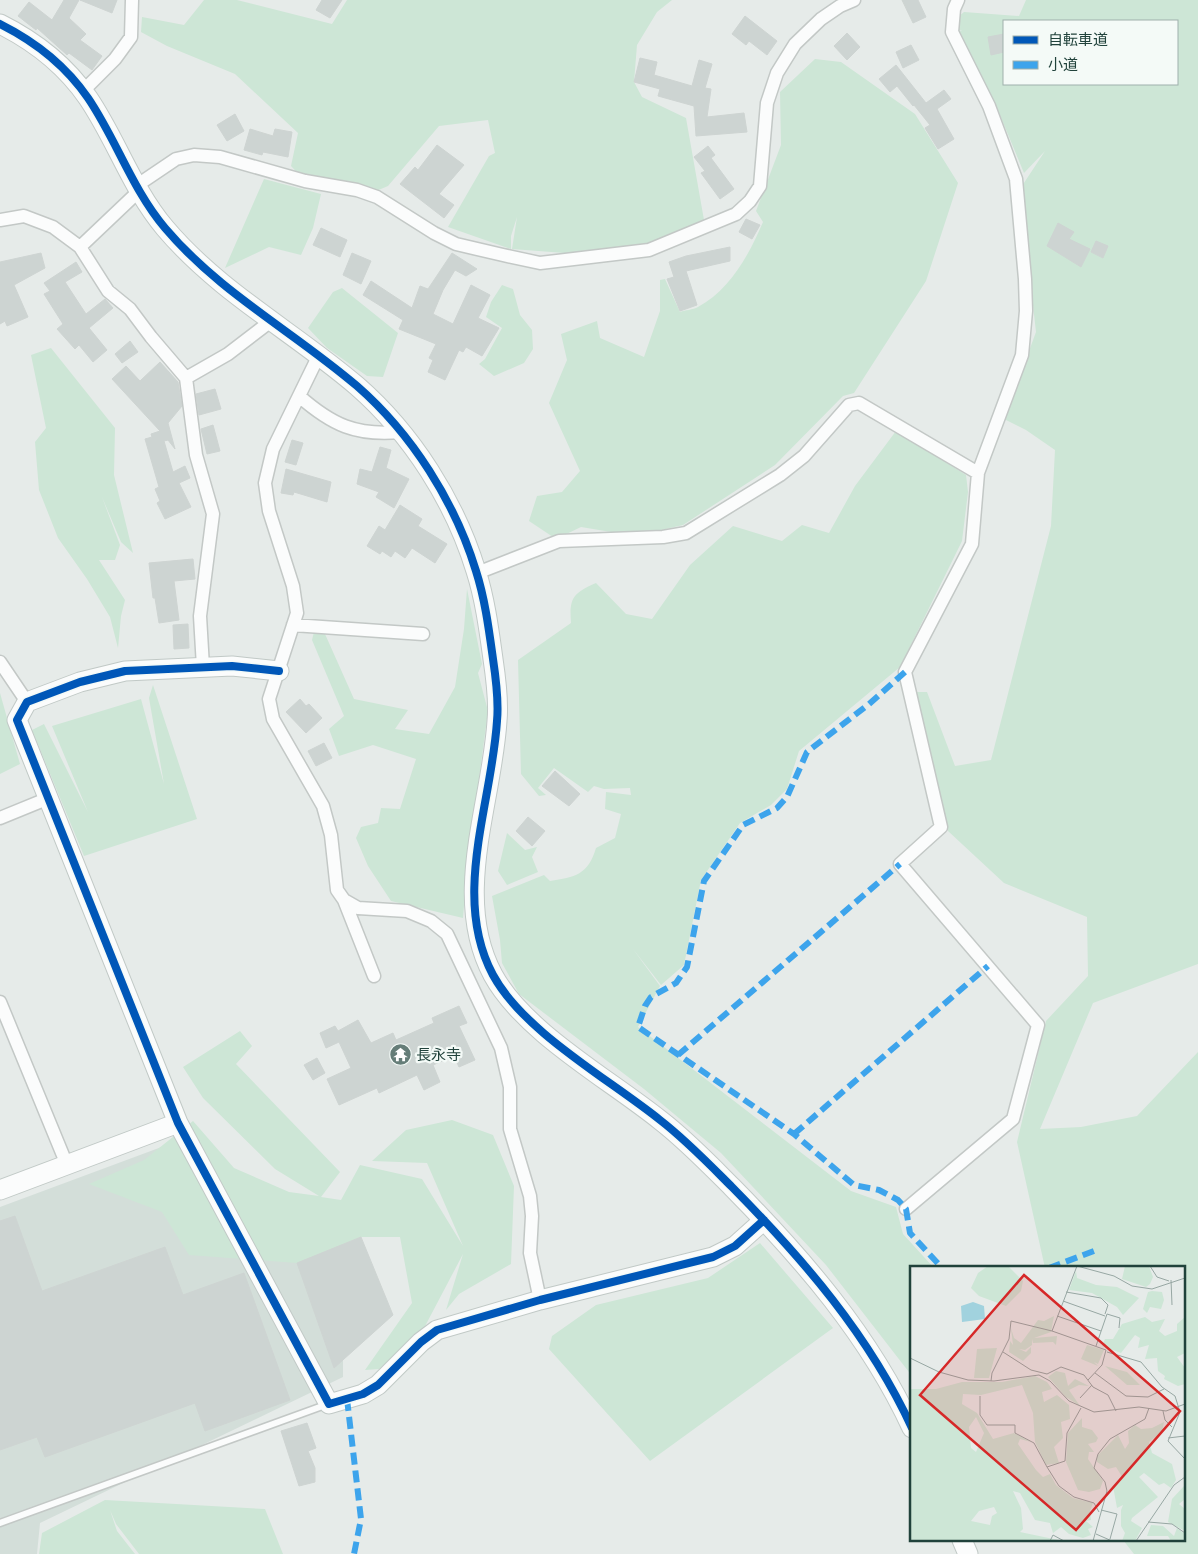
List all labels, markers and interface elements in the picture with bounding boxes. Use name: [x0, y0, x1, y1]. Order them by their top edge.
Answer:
legend: [1003, 20, 1178, 85]
text: 自転車道: [1048, 29, 1108, 51]
text: 小道: [1048, 54, 1078, 76]
temple icon: 長永寺: [388, 1043, 412, 1067]
place label: 長永寺: [416, 1044, 461, 1066]
inset map: [910, 1266, 1186, 1542]

